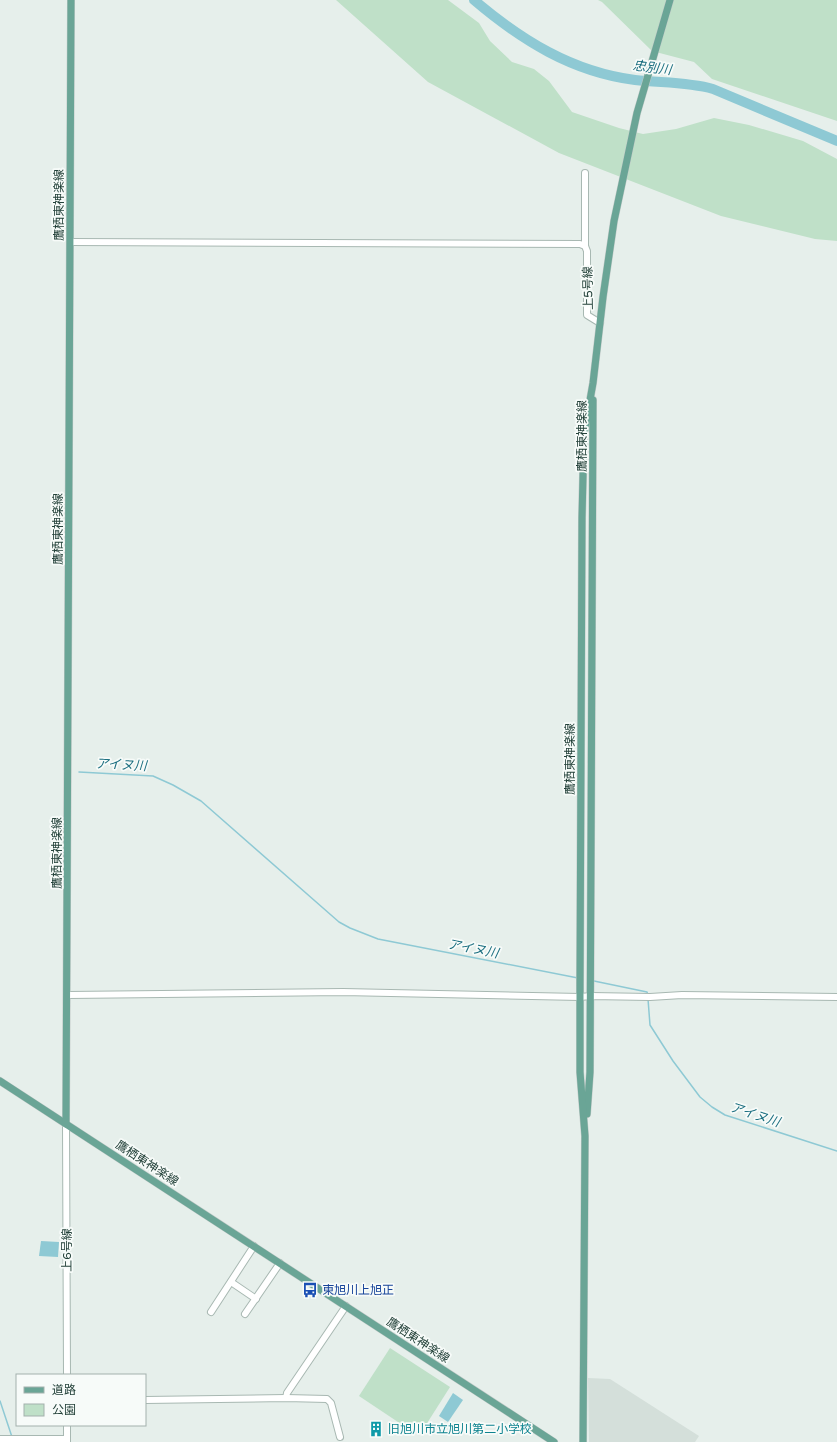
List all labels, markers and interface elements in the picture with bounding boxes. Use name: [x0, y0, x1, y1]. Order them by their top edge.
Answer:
water label: 忠別川: [632, 58, 674, 79]
street label: 鷹栖東神楽線: [52, 169, 66, 241]
street label: 上5号線: [581, 266, 595, 310]
street label: 鷹栖東神楽線: [575, 400, 589, 472]
street label: 鷹栖東神楽線: [51, 493, 65, 565]
street label: 鷹栖東神楽線: [563, 723, 577, 795]
water label: アイヌ川: [95, 756, 149, 774]
street label: 鷹栖東神楽線: [50, 817, 64, 889]
water label: アイヌ川: [446, 936, 502, 962]
water label: アイヌ川: [728, 1099, 784, 1131]
street label: 鷹栖東神楽線: [113, 1138, 181, 1188]
street label: 上6号線: [60, 1228, 74, 1272]
bus stop icon: 東旭川上旭正: [301, 1281, 319, 1299]
place label: 東旭川上旭正: [322, 1283, 394, 1297]
street label: 鷹栖東神楽線: [384, 1315, 452, 1365]
legend: [16, 1374, 146, 1426]
text: 道路: [52, 1383, 76, 1397]
text: 公園: [52, 1403, 76, 1417]
building icon: 旧旭川市立旭川第二小学校: [367, 1420, 385, 1438]
place label: 旧旭川市立旭川第二小学校: [388, 1422, 532, 1436]

